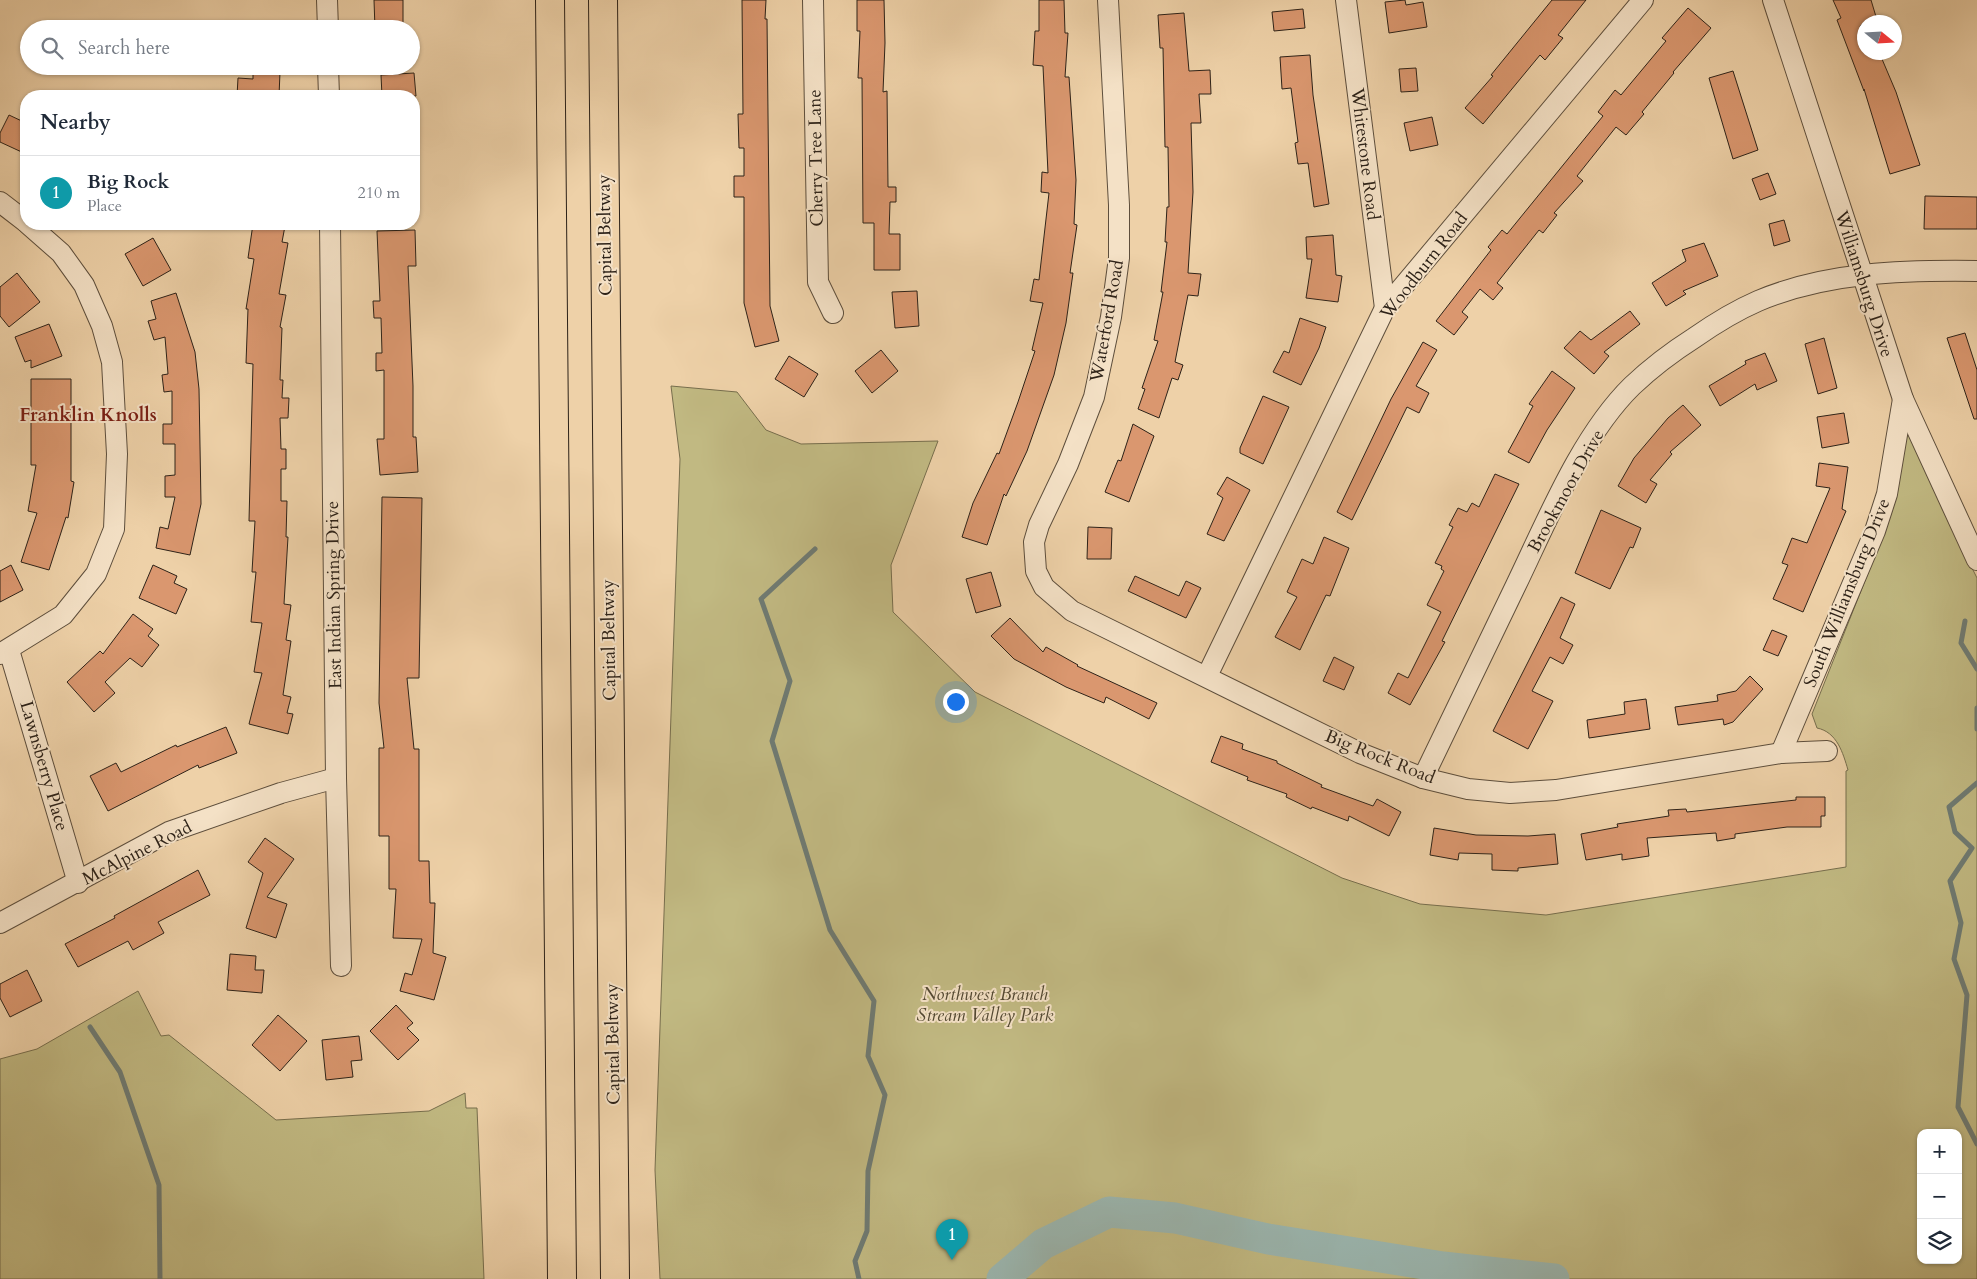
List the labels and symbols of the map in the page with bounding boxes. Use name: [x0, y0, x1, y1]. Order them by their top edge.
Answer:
north arrow: [1857, 15, 1902, 60]
street label: Whitestone Road: [1344, 86, 1386, 222]
street label: Cherry Tree Lane: [802, 89, 830, 227]
street label: Capital Beltway: [591, 174, 619, 296]
street label: Woodburn Road: [1374, 207, 1474, 326]
street label: Williamsburg Drive: [1828, 207, 1899, 360]
street label: Waterford Road: [1084, 257, 1130, 385]
district label: Franklin Knolls: [19, 402, 157, 428]
street label: Brookmoor Drive: [1522, 425, 1610, 557]
street label: South Williamsburg Drive: [1798, 495, 1896, 691]
street label: East Indian Spring Drive: [320, 501, 348, 689]
street label: Capital Beltway: [595, 579, 623, 701]
your location: [943, 689, 969, 715]
street label: Lawnsberry Place: [14, 698, 74, 834]
street label: Big Rock Road: [1321, 724, 1439, 791]
street label: McAlpine Road: [78, 814, 196, 891]
park label: Northwest Branch Stream Valley Park: [917, 982, 1054, 1028]
street label: Capital Beltway: [599, 983, 627, 1105]
pin: 1: [936, 1219, 968, 1260]

